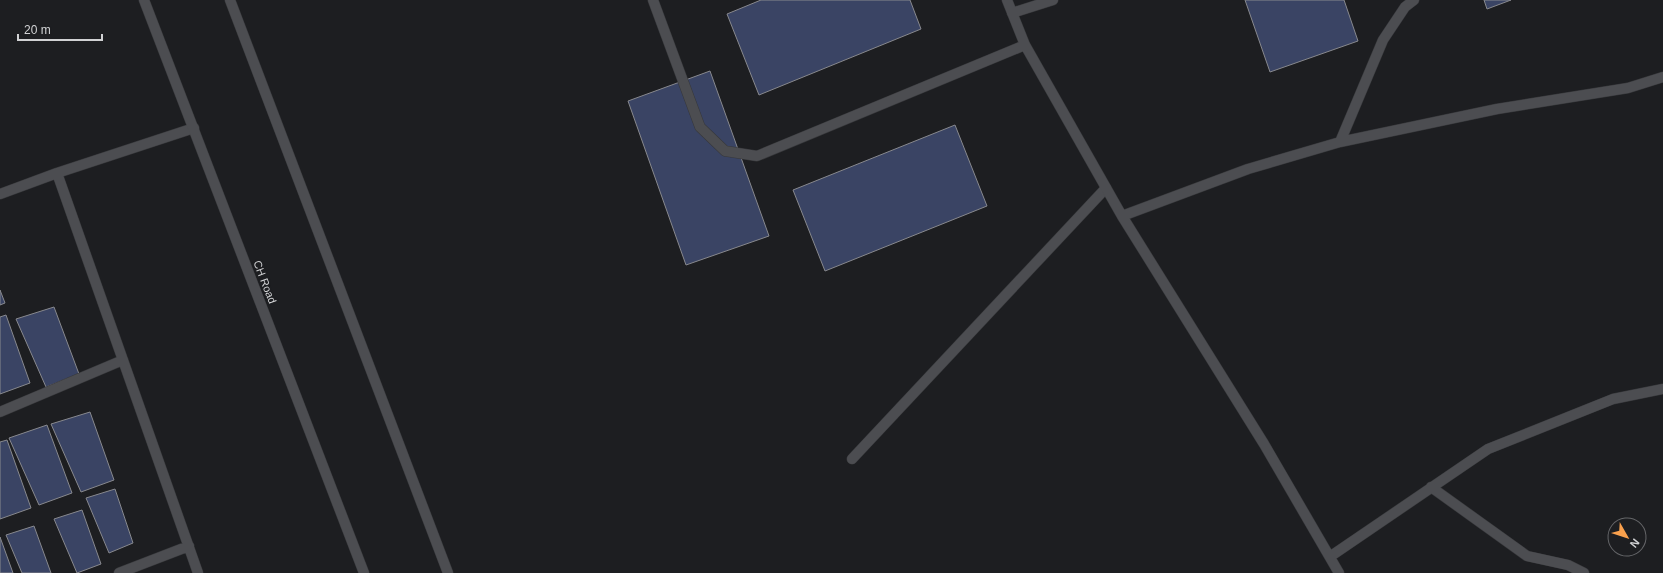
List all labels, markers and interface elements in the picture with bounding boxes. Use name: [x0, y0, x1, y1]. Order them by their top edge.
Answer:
scale bar: [18, 16, 102, 42]
text: 20 m: [24, 23, 51, 37]
street label: CH Road: [251, 259, 279, 305]
north arrow: [1607, 517, 1647, 557]
text: N: [1628, 536, 1642, 550]

